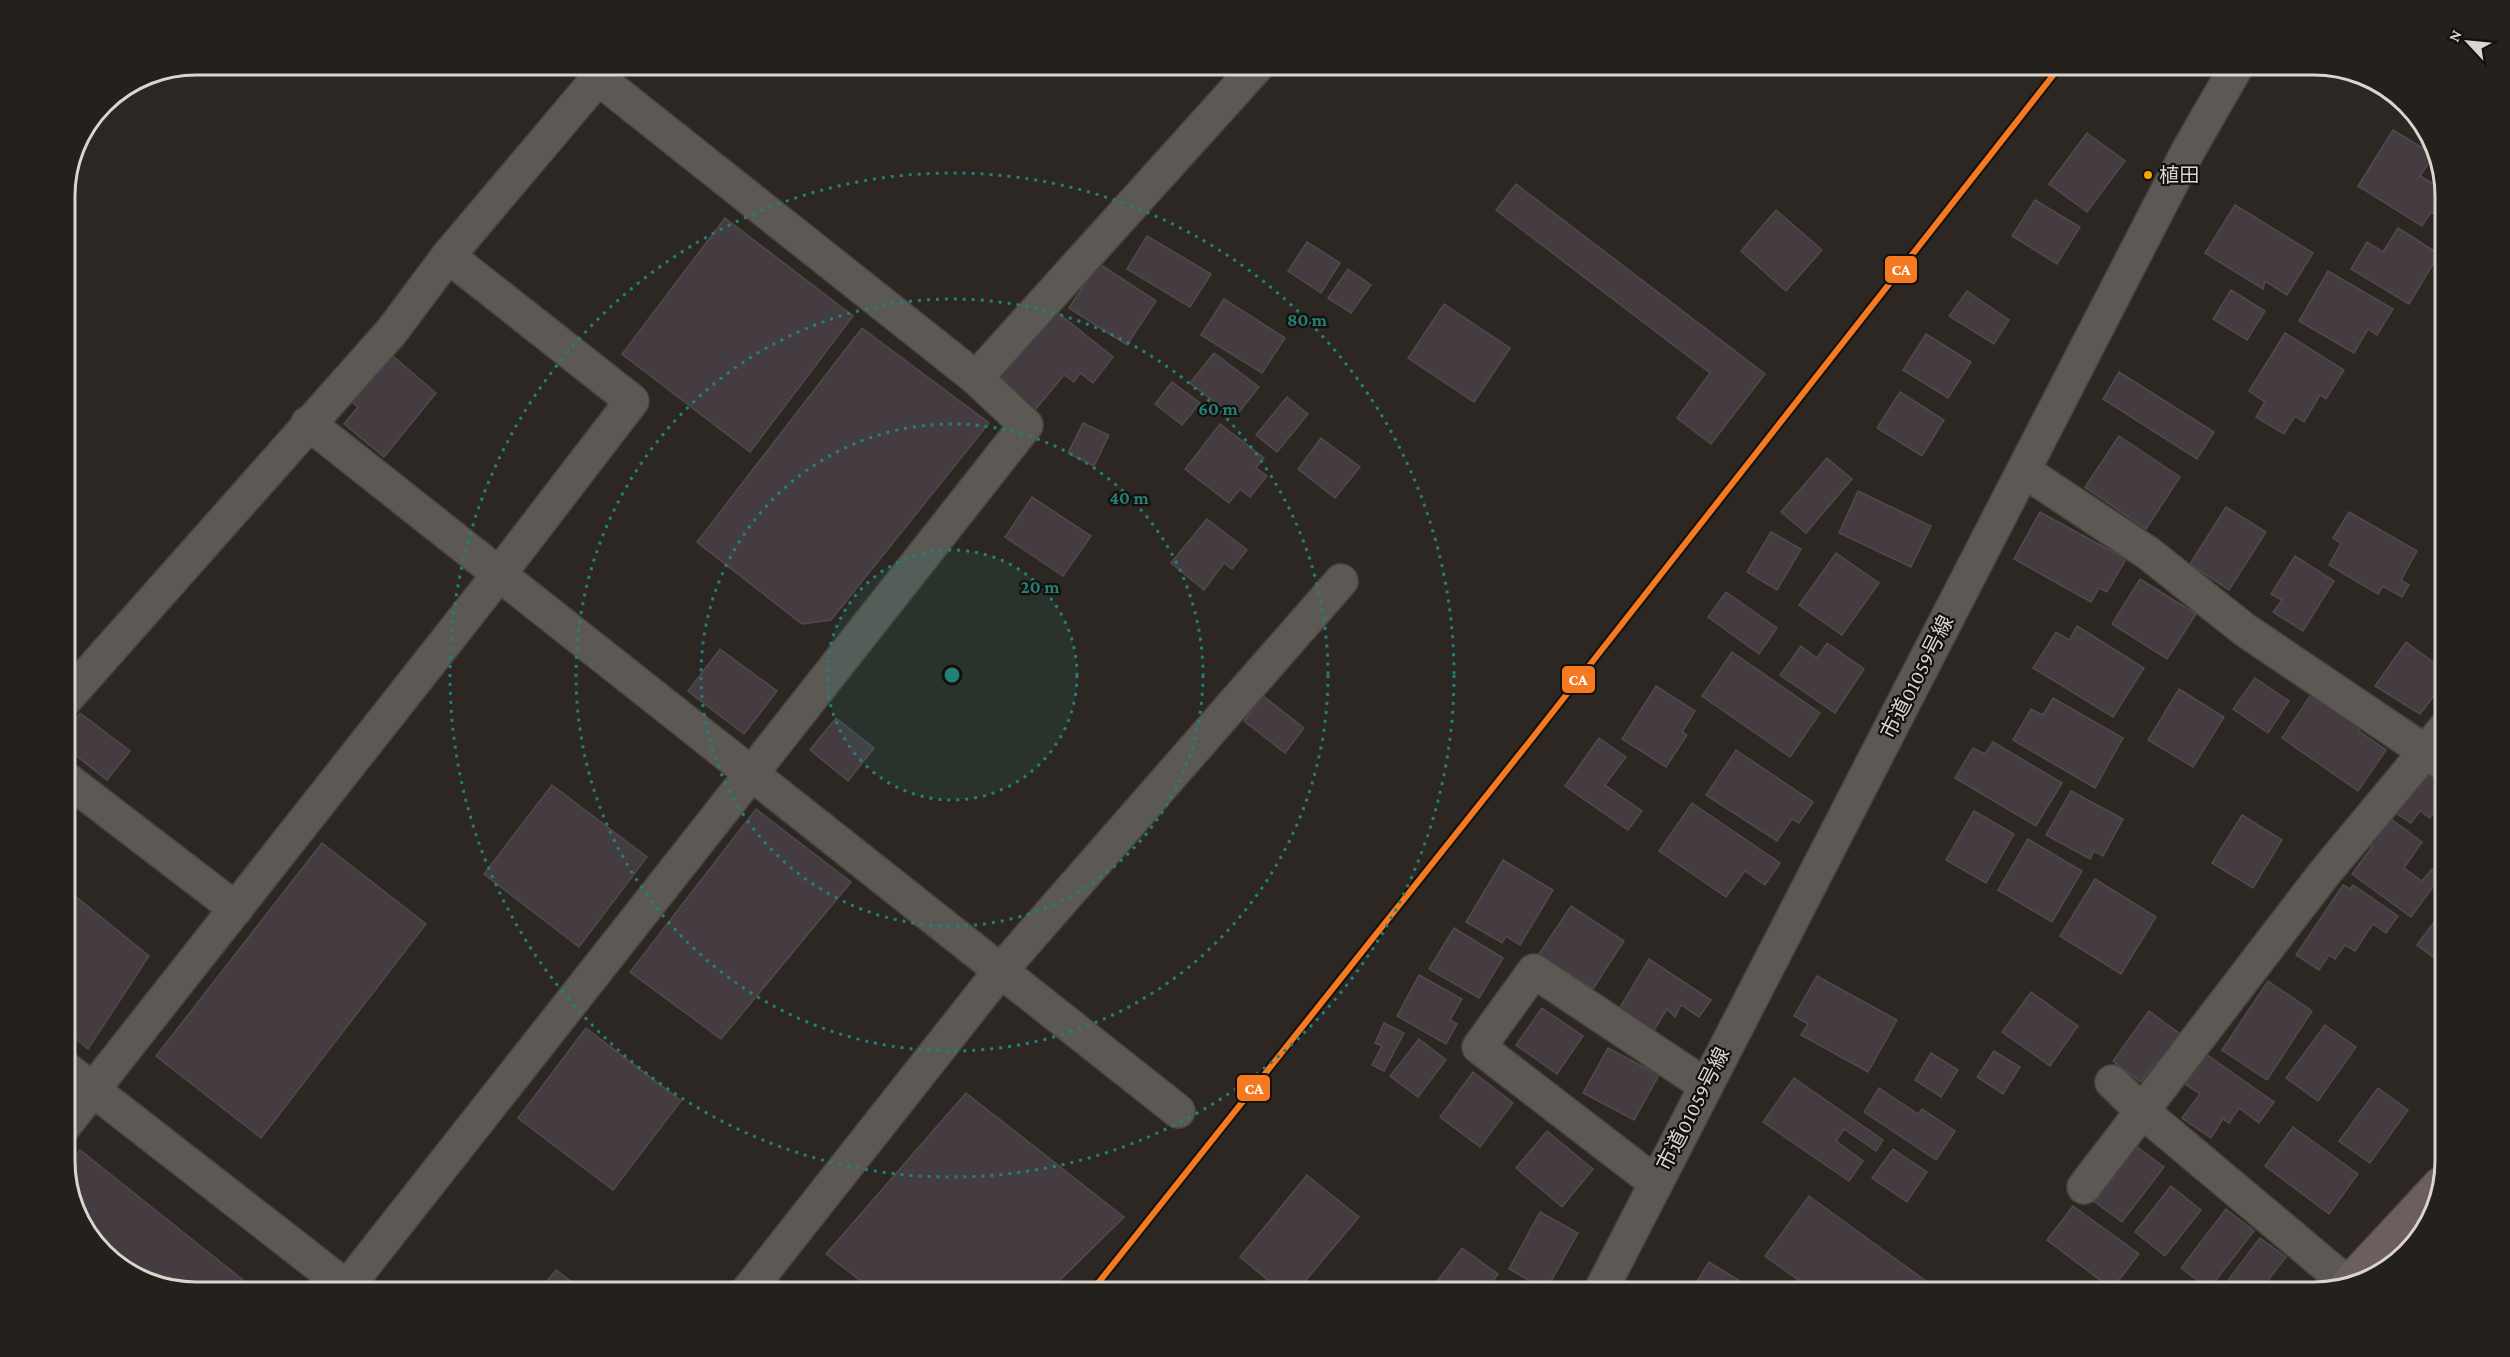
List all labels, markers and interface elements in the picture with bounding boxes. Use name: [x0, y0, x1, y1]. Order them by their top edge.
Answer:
north arrow: [2438, 12, 2498, 72]
text: N: [2445, 27, 2465, 44]
place label: 植田: [2159, 164, 2199, 186]
marker: 植田: [2142, 169, 2154, 181]
line badge: CA: [1884, 255, 1918, 284]
text: CA: [1891, 261, 1911, 278]
text: 80 m: [1287, 310, 1328, 330]
text: 60 m: [1198, 399, 1238, 419]
text: 40 m: [1109, 488, 1149, 508]
text: 20 m: [1021, 577, 1060, 597]
street label: 市道01059号線: [1876, 611, 1958, 743]
centre of rings: [942, 665, 962, 685]
line badge: CA: [1561, 665, 1596, 694]
text: CA: [1568, 671, 1588, 688]
street label: 市道01059号線: [1652, 1043, 1734, 1175]
line badge: CA: [1236, 1074, 1271, 1102]
text: CA: [1244, 1080, 1264, 1097]

